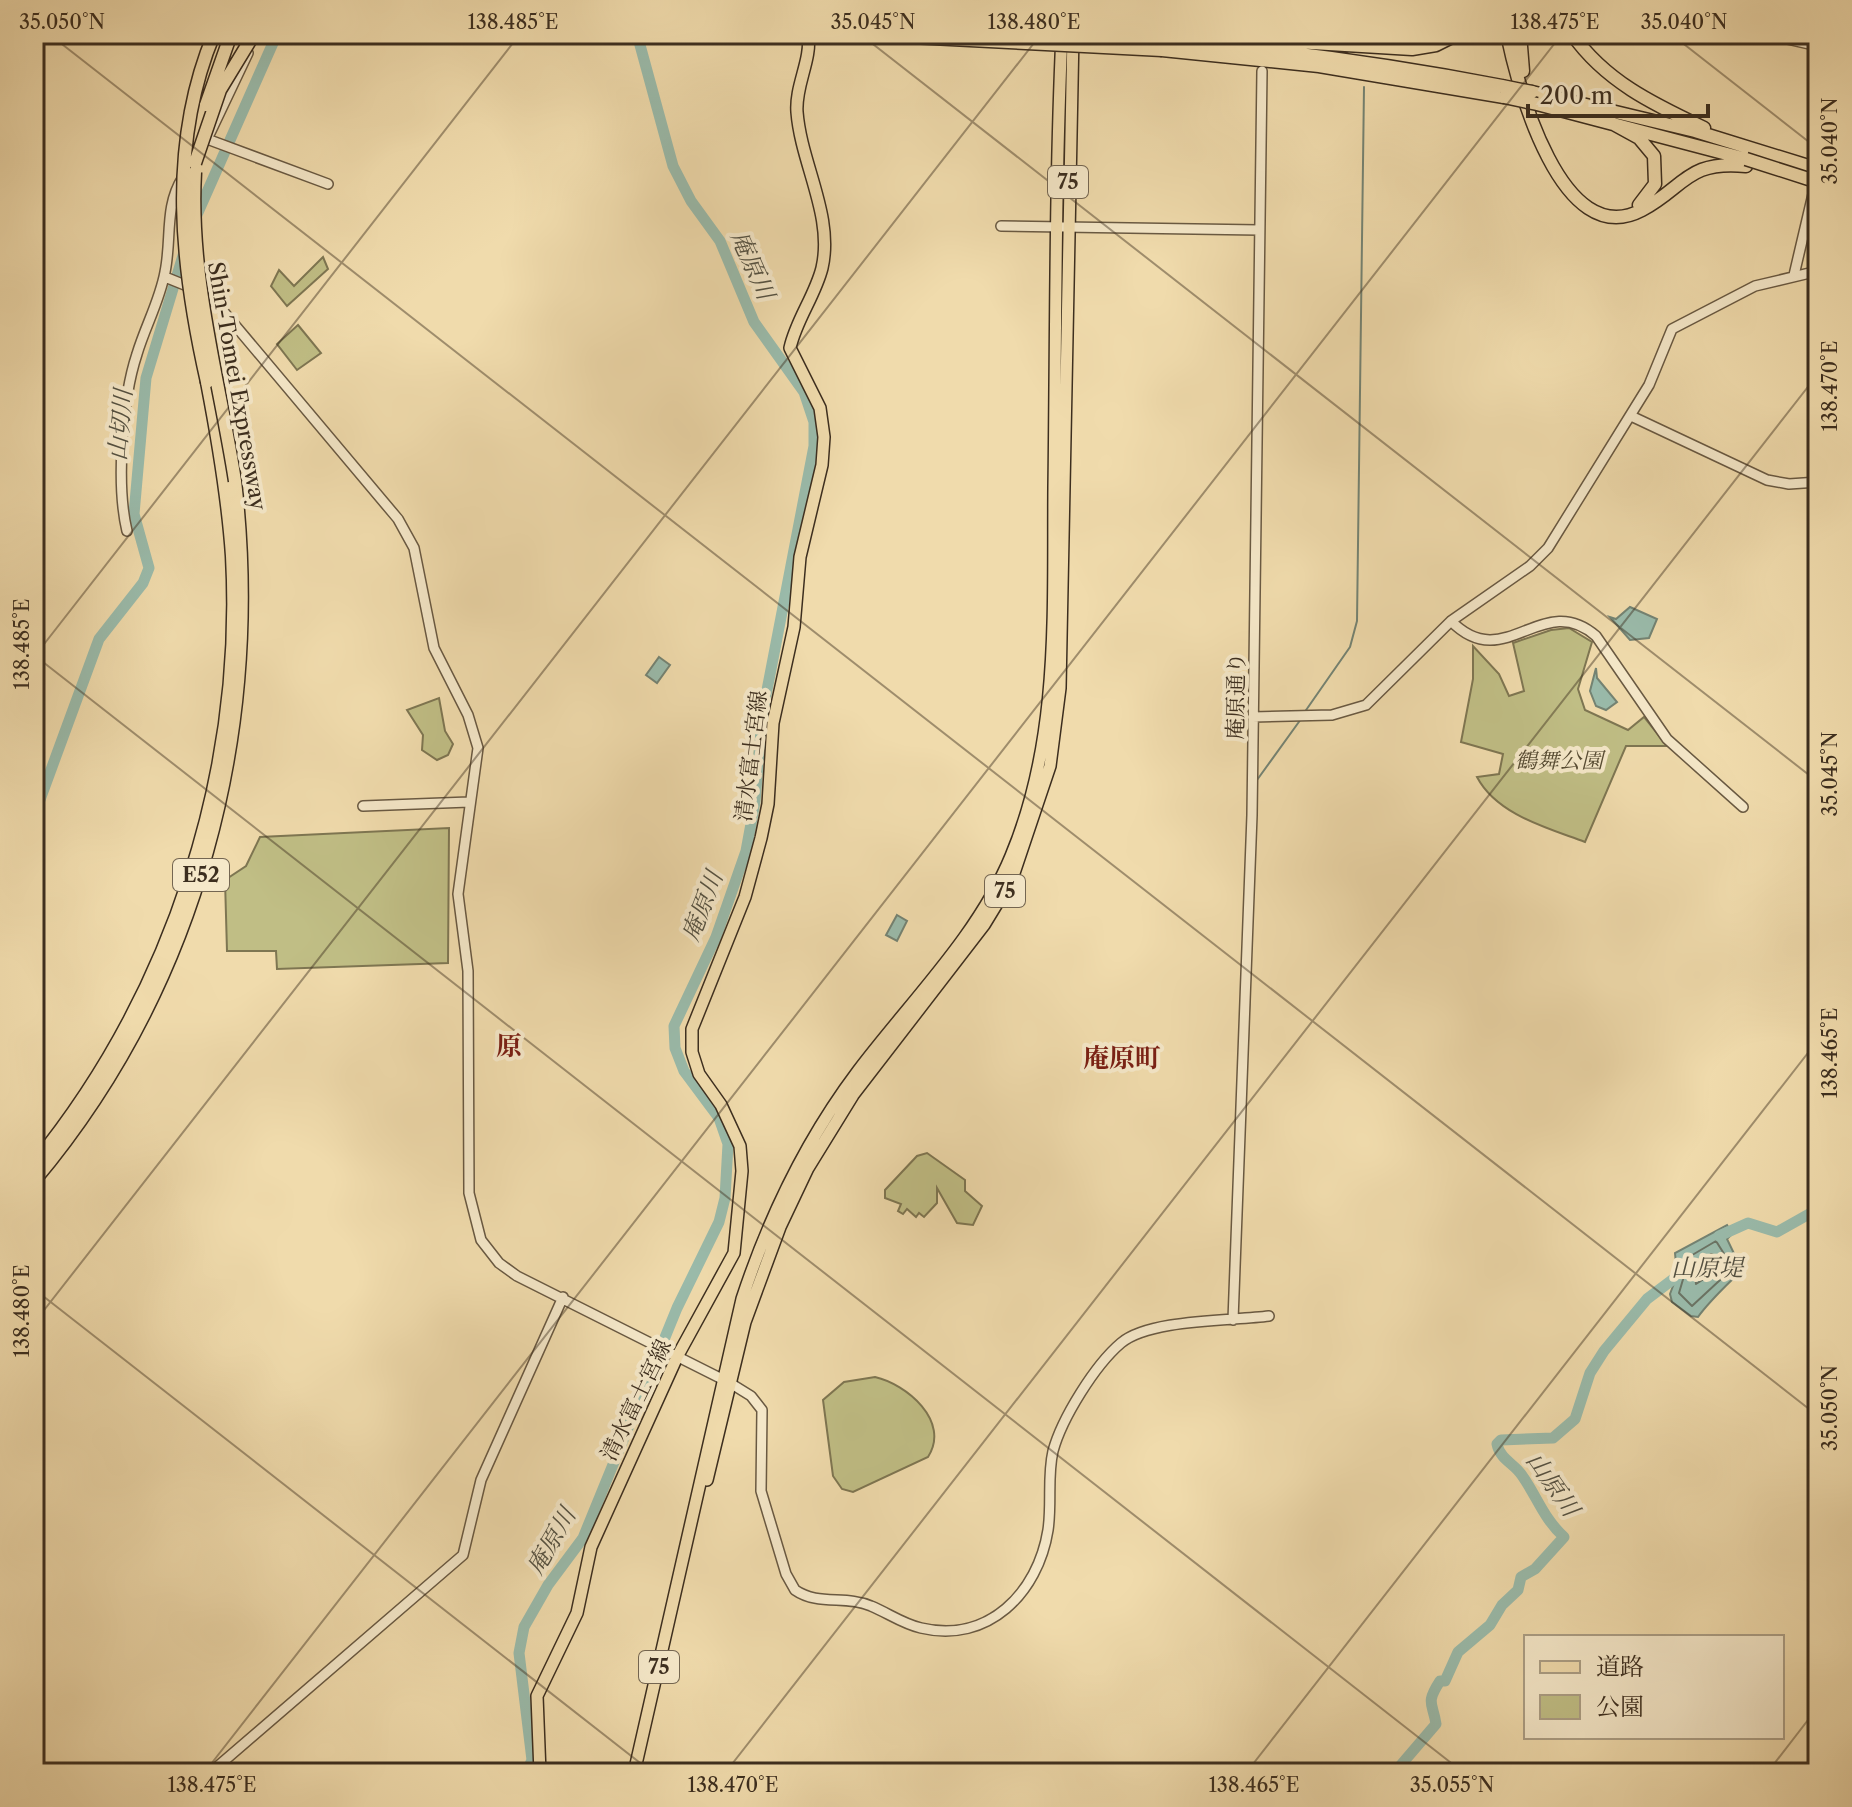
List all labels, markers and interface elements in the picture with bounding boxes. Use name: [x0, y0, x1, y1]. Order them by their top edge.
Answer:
text: 35.050°N: [19, 10, 105, 34]
text: 138.485°E: [467, 10, 559, 34]
text: 35.045°N: [830, 10, 916, 34]
text: 138.480°E: [987, 10, 1081, 34]
text: 138.475°E: [1510, 10, 1600, 34]
text: 35.040°N: [1641, 10, 1727, 34]
scale bar: [1528, 68, 1708, 118]
text: 200 m: [1540, 81, 1613, 110]
text: 35.040°N: [1818, 98, 1842, 184]
road number: 75: [1048, 166, 1088, 198]
water label: 庵原川: [725, 226, 782, 307]
street label: Shin-Tomei Expressway: [202, 260, 272, 513]
text: 138.470°E: [1818, 340, 1842, 432]
water label: 山切川: [102, 385, 138, 462]
text: 138.485°E: [10, 598, 34, 690]
street label: 庵原通り: [1222, 652, 1250, 740]
street label: 清水富士宮線: [730, 689, 772, 823]
text: 35.045°N: [1818, 731, 1842, 817]
park label: 鶴舞公園: [1515, 747, 1606, 774]
road number: E52: [173, 859, 229, 891]
water label: 庵原川: [676, 864, 730, 945]
road number: 75: [985, 875, 1025, 907]
text: 138.465°E: [1818, 1007, 1842, 1099]
district label: 原: [496, 1030, 522, 1062]
district label: 庵原町: [1083, 1042, 1161, 1074]
water label: 山原堤: [1671, 1253, 1746, 1282]
text: 138.480°E: [10, 1264, 34, 1358]
street label: 清水富士宮線: [595, 1335, 677, 1465]
text: 35.050°N: [1818, 1365, 1842, 1451]
water label: 山原川: [1520, 1446, 1587, 1524]
water label: 庵原川: [520, 1500, 583, 1579]
legend: [1524, 1635, 1784, 1739]
road number: 75: [639, 1651, 679, 1683]
text: 道路: [1596, 1652, 1644, 1681]
text: 公園: [1596, 1692, 1644, 1721]
text: 138.475°E: [167, 1773, 257, 1797]
text: 138.470°E: [687, 1773, 779, 1797]
text: 138.465°E: [1208, 1773, 1300, 1797]
text: 35.055°N: [1410, 1773, 1494, 1797]

